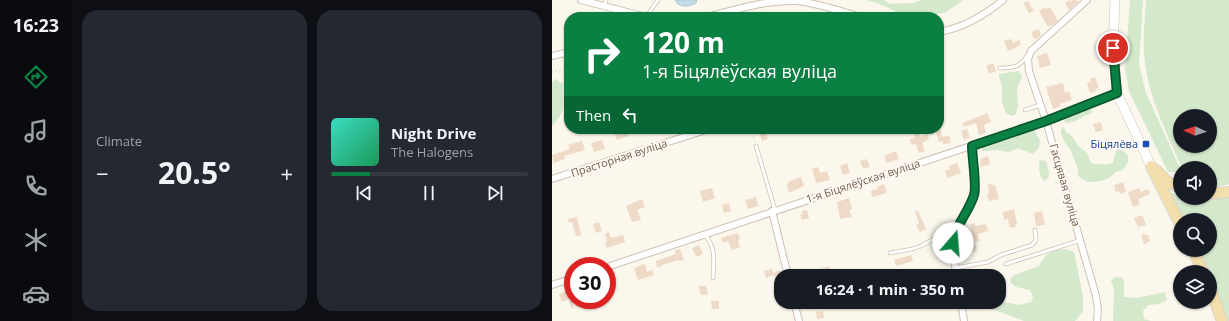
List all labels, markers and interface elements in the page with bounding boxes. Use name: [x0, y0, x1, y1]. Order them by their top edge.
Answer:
text: 16:23: [13, 13, 59, 37]
text: 120 m: [642, 23, 725, 61]
icon: right: [576, 28, 628, 80]
pin: [1096, 31, 1130, 65]
icon: arrive: [1102, 37, 1124, 59]
text: 1-я Біцялёўская вуліца: [642, 59, 837, 83]
icon: directions: [22, 63, 50, 91]
icon: left: [619, 104, 641, 126]
text: Then: [576, 105, 611, 125]
north arrow: [1173, 109, 1217, 153]
map controls: [1173, 109, 1217, 309]
icon: music: [22, 117, 50, 145]
text: Night Drive: [391, 123, 476, 143]
text: Climate: [96, 132, 142, 150]
street label: Прасторная вуліца: [569, 135, 669, 180]
place label: Біцялёва: [1091, 136, 1138, 151]
marker: Біцялёва: [1141, 139, 1151, 149]
street label: Гасцявая вуліца: [1047, 142, 1084, 228]
text: The Halogens: [391, 143, 473, 161]
text: 20.5°: [158, 152, 231, 193]
street label: 1-я Біцялёўская вуліца: [804, 155, 922, 206]
text: −: [96, 158, 109, 188]
text: +: [280, 158, 293, 188]
button: sound: [1173, 161, 1217, 205]
icon: phone: [22, 172, 50, 200]
icon: previous: [353, 182, 375, 204]
icon: pause: [418, 182, 440, 204]
icon: next: [484, 182, 506, 204]
button: search: [1173, 213, 1217, 257]
position arrow: [932, 222, 974, 264]
icon: climate: [22, 226, 50, 254]
speed limit sign: 30: [564, 257, 616, 309]
button: layers: [1173, 265, 1217, 309]
text: 16:24 · 1 min · 350 m: [816, 279, 964, 299]
icon: car: [22, 280, 50, 308]

